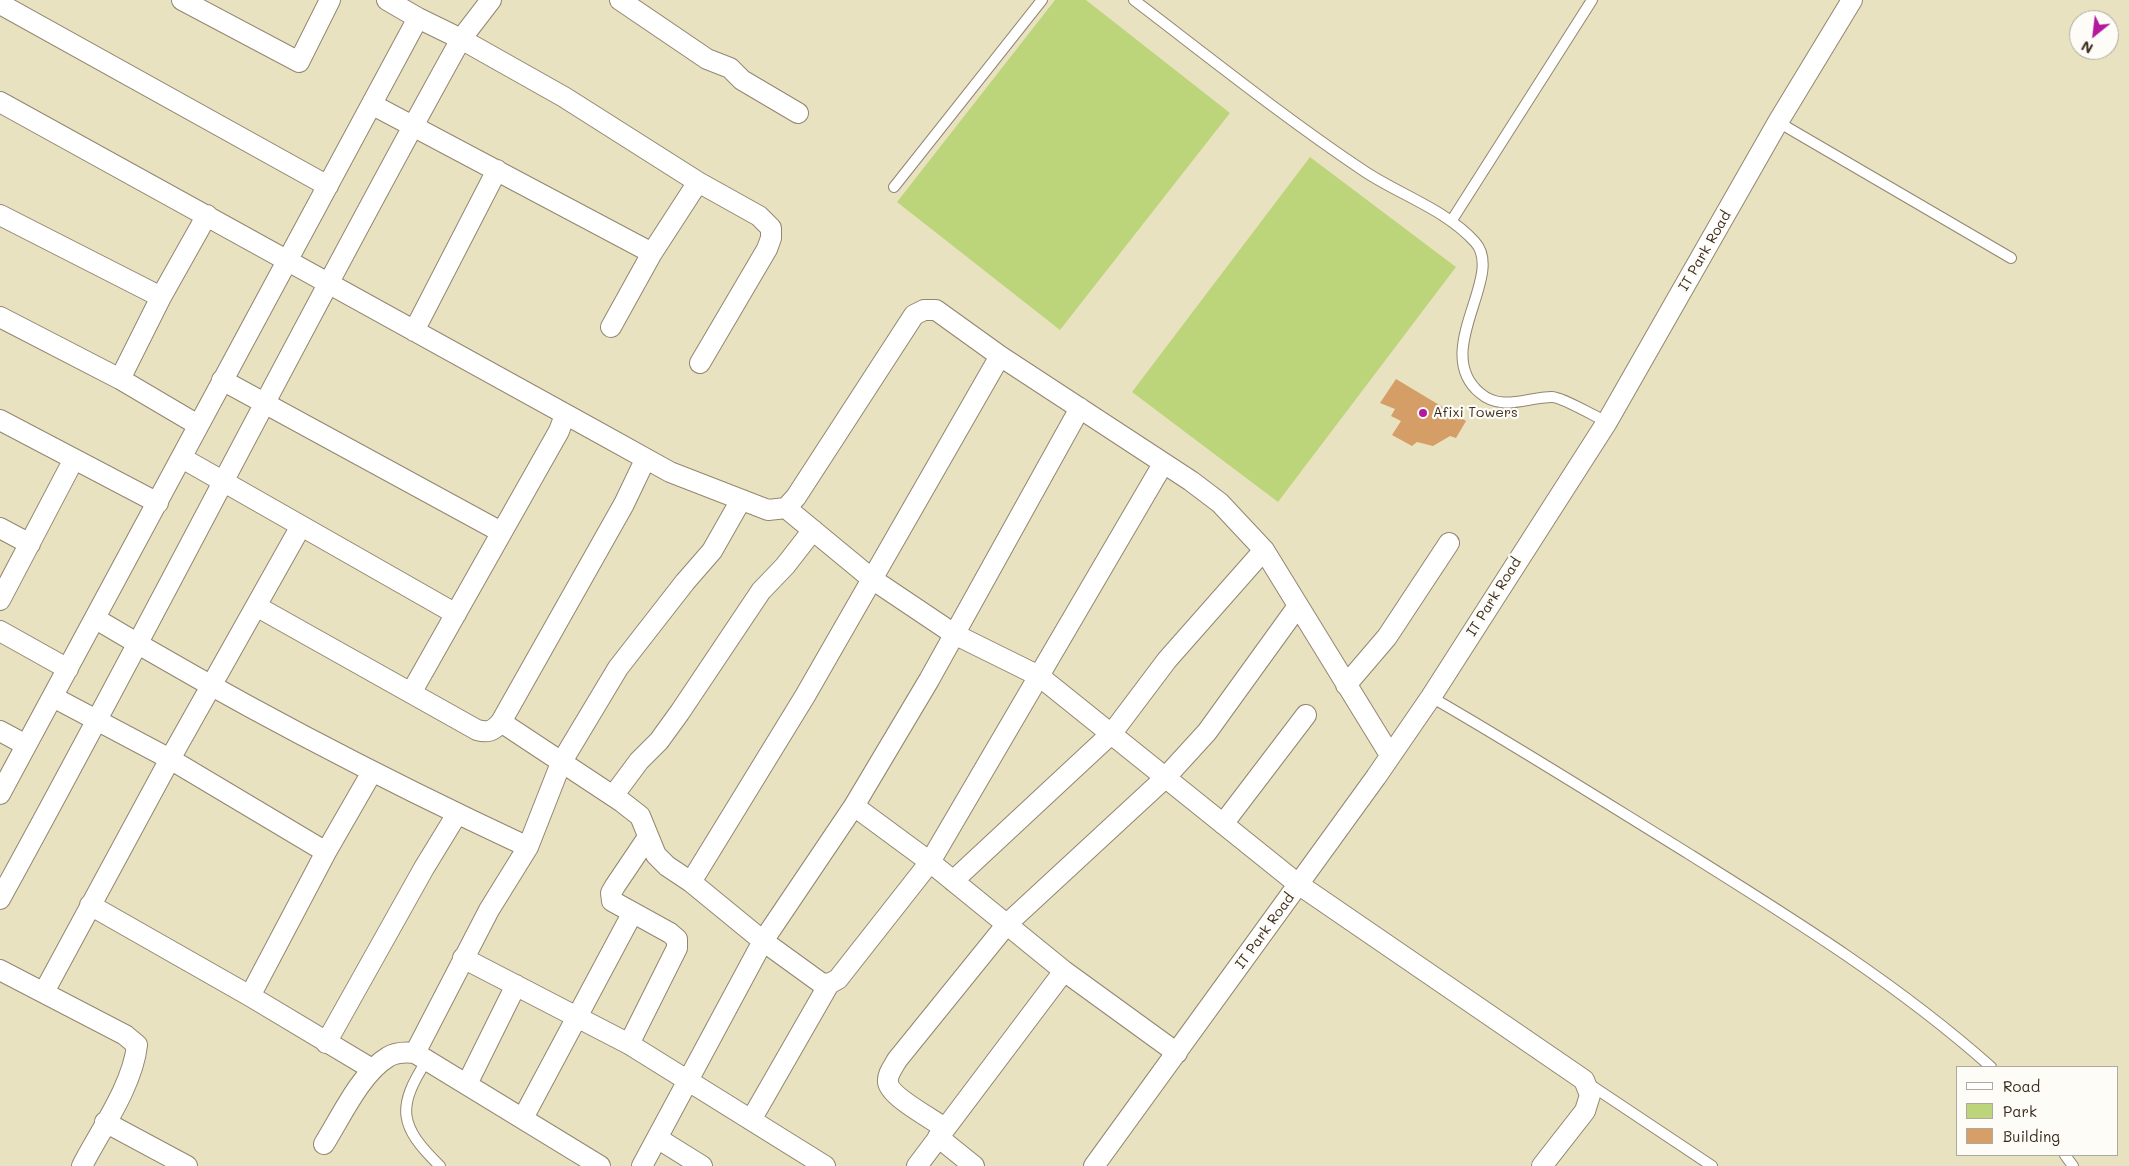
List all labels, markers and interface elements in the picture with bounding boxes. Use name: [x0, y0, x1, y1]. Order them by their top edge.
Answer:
north arrow: [2069, 10, 2119, 60]
text: N: [2078, 37, 2096, 59]
street label: IT Park Road: [1675, 208, 1735, 294]
place label: Afixi Towers: [1433, 405, 1518, 421]
marker: Afixi Towers: [1417, 407, 1429, 419]
street label: IT Park Road: [1463, 555, 1525, 639]
street label: IT Park Road: [1232, 890, 1298, 972]
legend: [1956, 1066, 2119, 1156]
text: Road: [2003, 1076, 2040, 1096]
text: Park: [2003, 1101, 2037, 1121]
text: Building: [2003, 1126, 2060, 1146]

